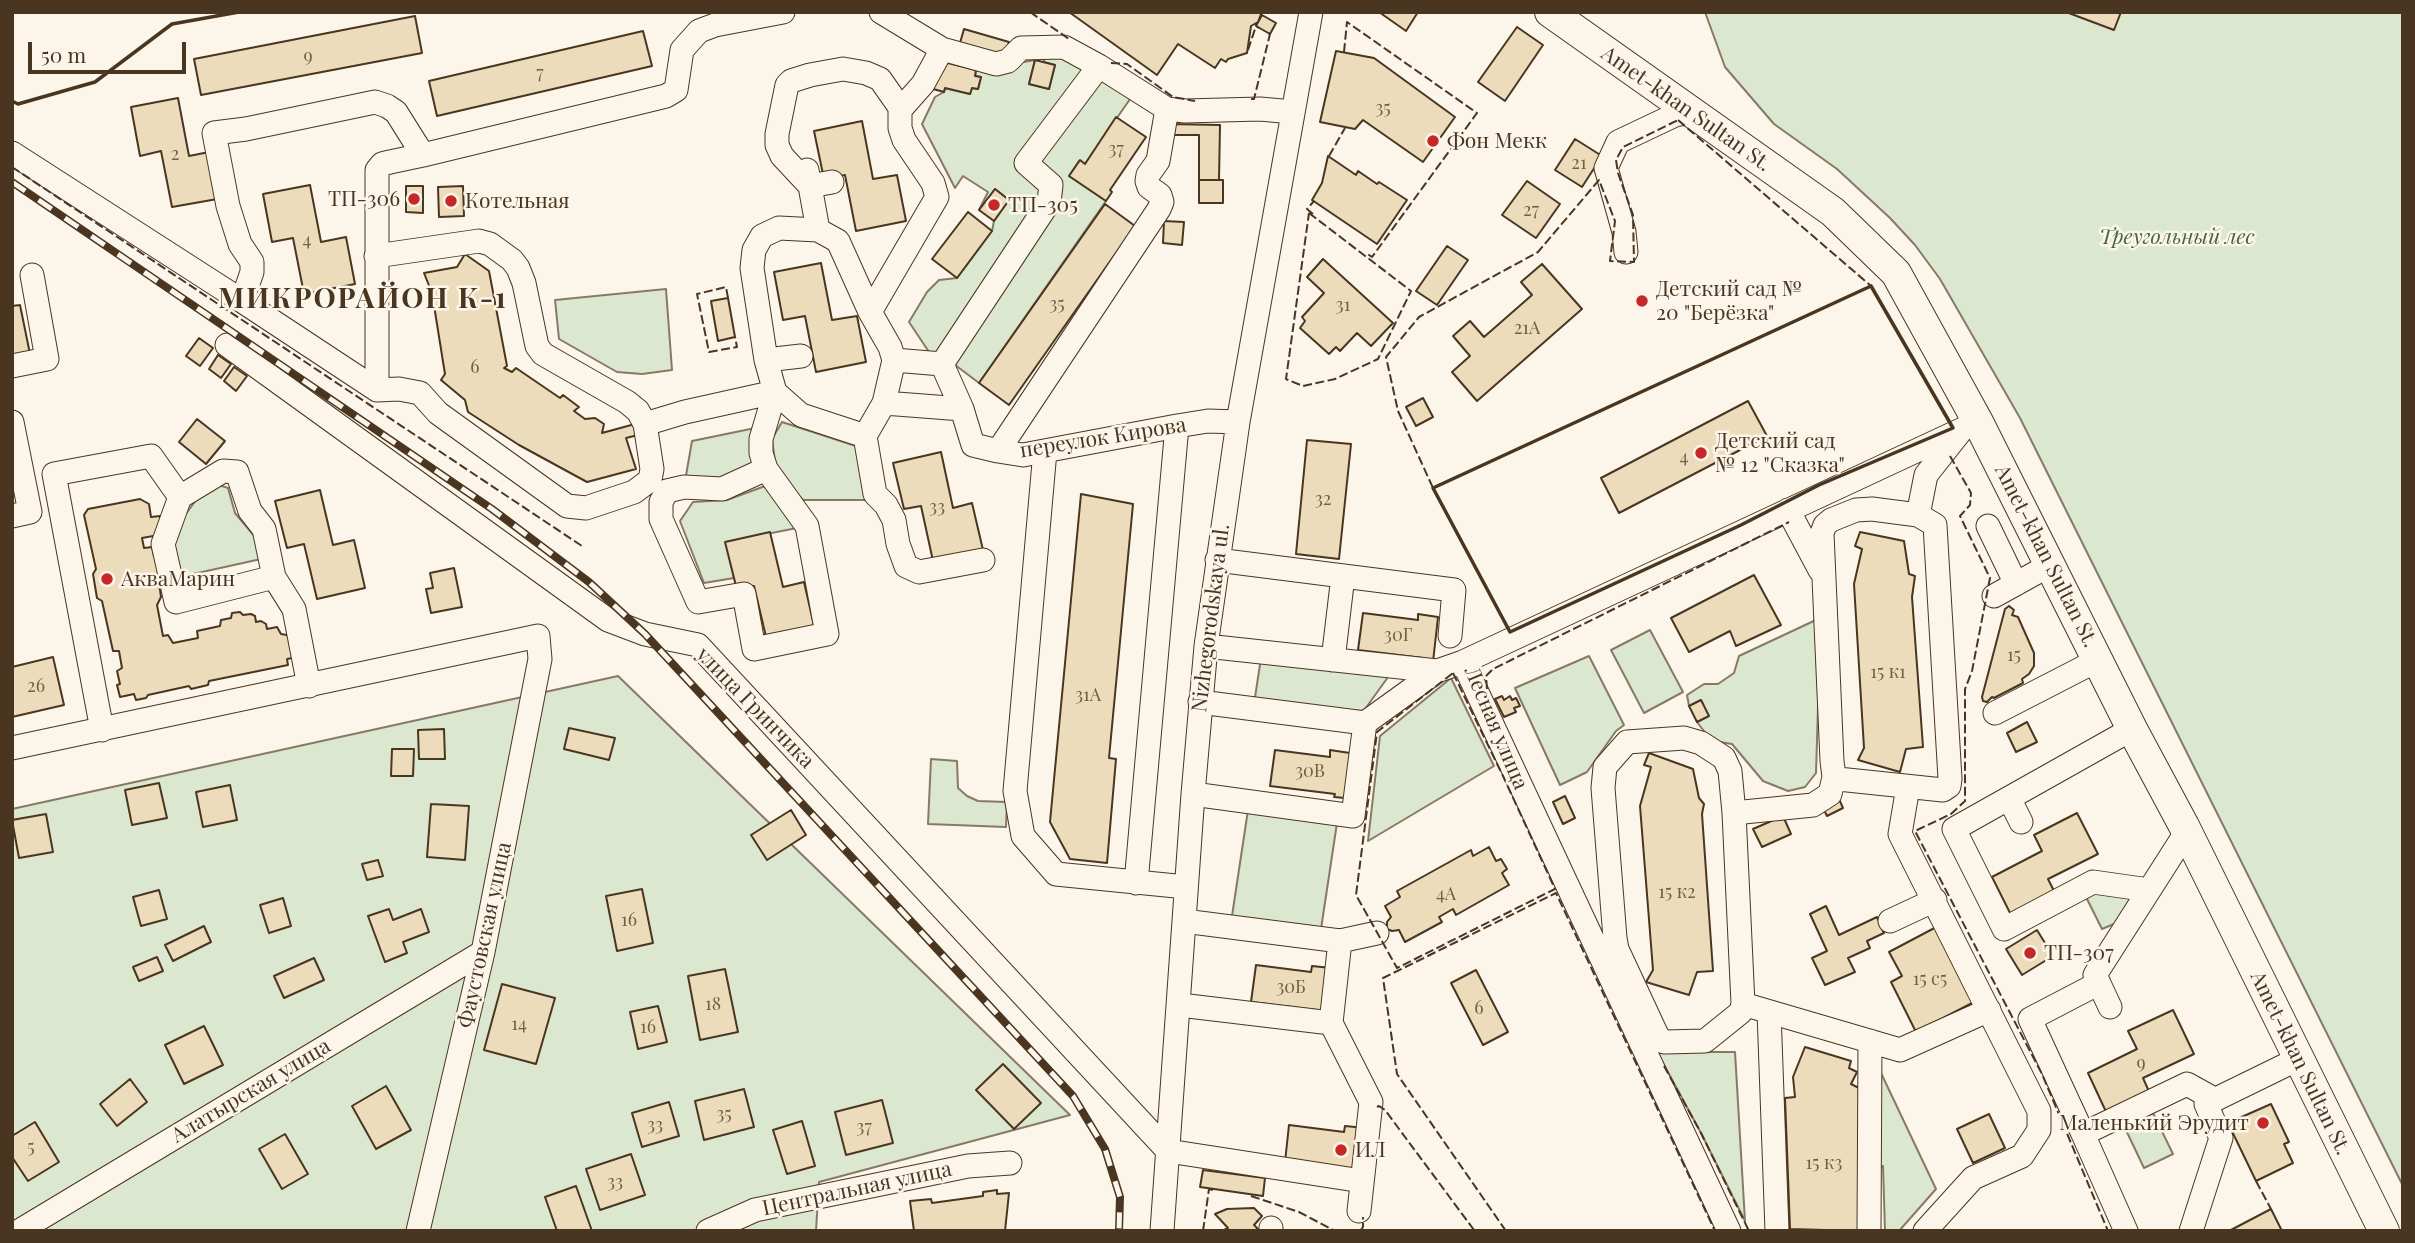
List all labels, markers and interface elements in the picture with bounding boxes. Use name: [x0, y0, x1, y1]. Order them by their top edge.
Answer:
scale bar: [32, 28, 189, 72]
text: 50 m: [41, 40, 86, 68]
street label: Amet-khan Sultan St.: [1596, 41, 1776, 177]
house number: 9: [303, 45, 313, 67]
house number: 7: [536, 62, 544, 84]
house number: 35: [1375, 97, 1391, 119]
place label: Фон Мекк: [1447, 128, 1547, 154]
marker: Фон Мекк: [1425, 133, 1441, 149]
house number: 37: [1108, 138, 1124, 160]
house number: 2: [171, 143, 179, 165]
house number: 21: [1571, 152, 1587, 174]
place label: ТП-306: [328, 186, 400, 212]
place label: Котельная: [465, 188, 570, 214]
marker: ТП-306: [406, 191, 422, 207]
place label: ТП-305: [1008, 192, 1078, 218]
marker: Котельная: [443, 193, 459, 209]
marker: ТП-305: [986, 197, 1002, 213]
house number: 27: [1523, 199, 1539, 221]
park label: Треугольный лес: [2099, 224, 2255, 250]
house number: 4: [303, 229, 311, 251]
place label: Детский сад № 20 "Берёзка": [1656, 276, 1802, 326]
district label: МИКРОРАЙОН К-1: [220, 282, 506, 316]
house number: 35: [1049, 293, 1065, 315]
marker: Детский сад № 20 "Берёзка": [1634, 293, 1650, 309]
house number: 31: [1336, 294, 1350, 316]
house number: 21А: [1514, 317, 1540, 339]
house number: 6: [470, 356, 480, 378]
street label: переулок Кирова: [1018, 412, 1188, 464]
place label: Детский сад № 12 "Сказка": [1715, 428, 1845, 478]
marker: Детский сад № 12 "Сказка": [1693, 445, 1709, 461]
house number: 4: [1680, 446, 1688, 468]
street label: Amet-khan Sultan St.: [1989, 461, 2103, 651]
house number: 32: [1315, 488, 1331, 510]
house number: 33: [929, 496, 945, 518]
street label: Nizhegorodskaya ul.: [1187, 522, 1235, 714]
place label: АкваМарин: [121, 566, 235, 592]
marker: АкваМарин: [99, 571, 115, 587]
house number: 30Г: [1384, 624, 1412, 646]
street label: улица Гринчика: [691, 642, 819, 774]
house number: 15: [2007, 644, 2021, 666]
house number: 15 к1: [1870, 661, 1906, 683]
street label: Лесная улица: [1459, 663, 1533, 793]
house number: 26: [27, 675, 45, 697]
house number: 31А: [1075, 684, 1101, 706]
house number: 30В: [1295, 760, 1325, 782]
street label: Фаустовская улица: [453, 840, 517, 1030]
house number: 15 к2: [1658, 881, 1696, 903]
house number: 4А: [1436, 883, 1456, 905]
house number: 16: [621, 909, 637, 931]
place label: ТП-307: [2044, 940, 2114, 966]
marker: ТП-307: [2022, 945, 2038, 961]
street label: Amet-khan Sultan St.: [2245, 967, 2355, 1159]
house number: 15 с5: [1913, 968, 1947, 990]
house number: 30Б: [1276, 976, 1306, 998]
house number: 18: [705, 993, 721, 1015]
house number: 6: [1474, 997, 1484, 1019]
house number: 14: [511, 1013, 527, 1035]
house number: 16: [640, 1016, 656, 1038]
street label: Алатырская улица: [167, 1034, 335, 1148]
house number: 9: [2136, 1052, 2146, 1074]
house number: 35: [716, 1103, 732, 1125]
place label: Маленький Эрудит: [2059, 1110, 2249, 1136]
house number: 33: [647, 1114, 663, 1136]
marker: Маленький Эрудит: [2255, 1115, 2271, 1131]
house number: 37: [856, 1116, 872, 1138]
house number: 5: [27, 1136, 35, 1158]
place label: ИЛ: [1355, 1137, 1386, 1163]
marker: ИЛ: [1333, 1142, 1349, 1158]
house number: 15 к3: [1806, 1152, 1842, 1174]
street label: Центральная улица: [760, 1157, 954, 1221]
house number: 33: [607, 1171, 623, 1193]

